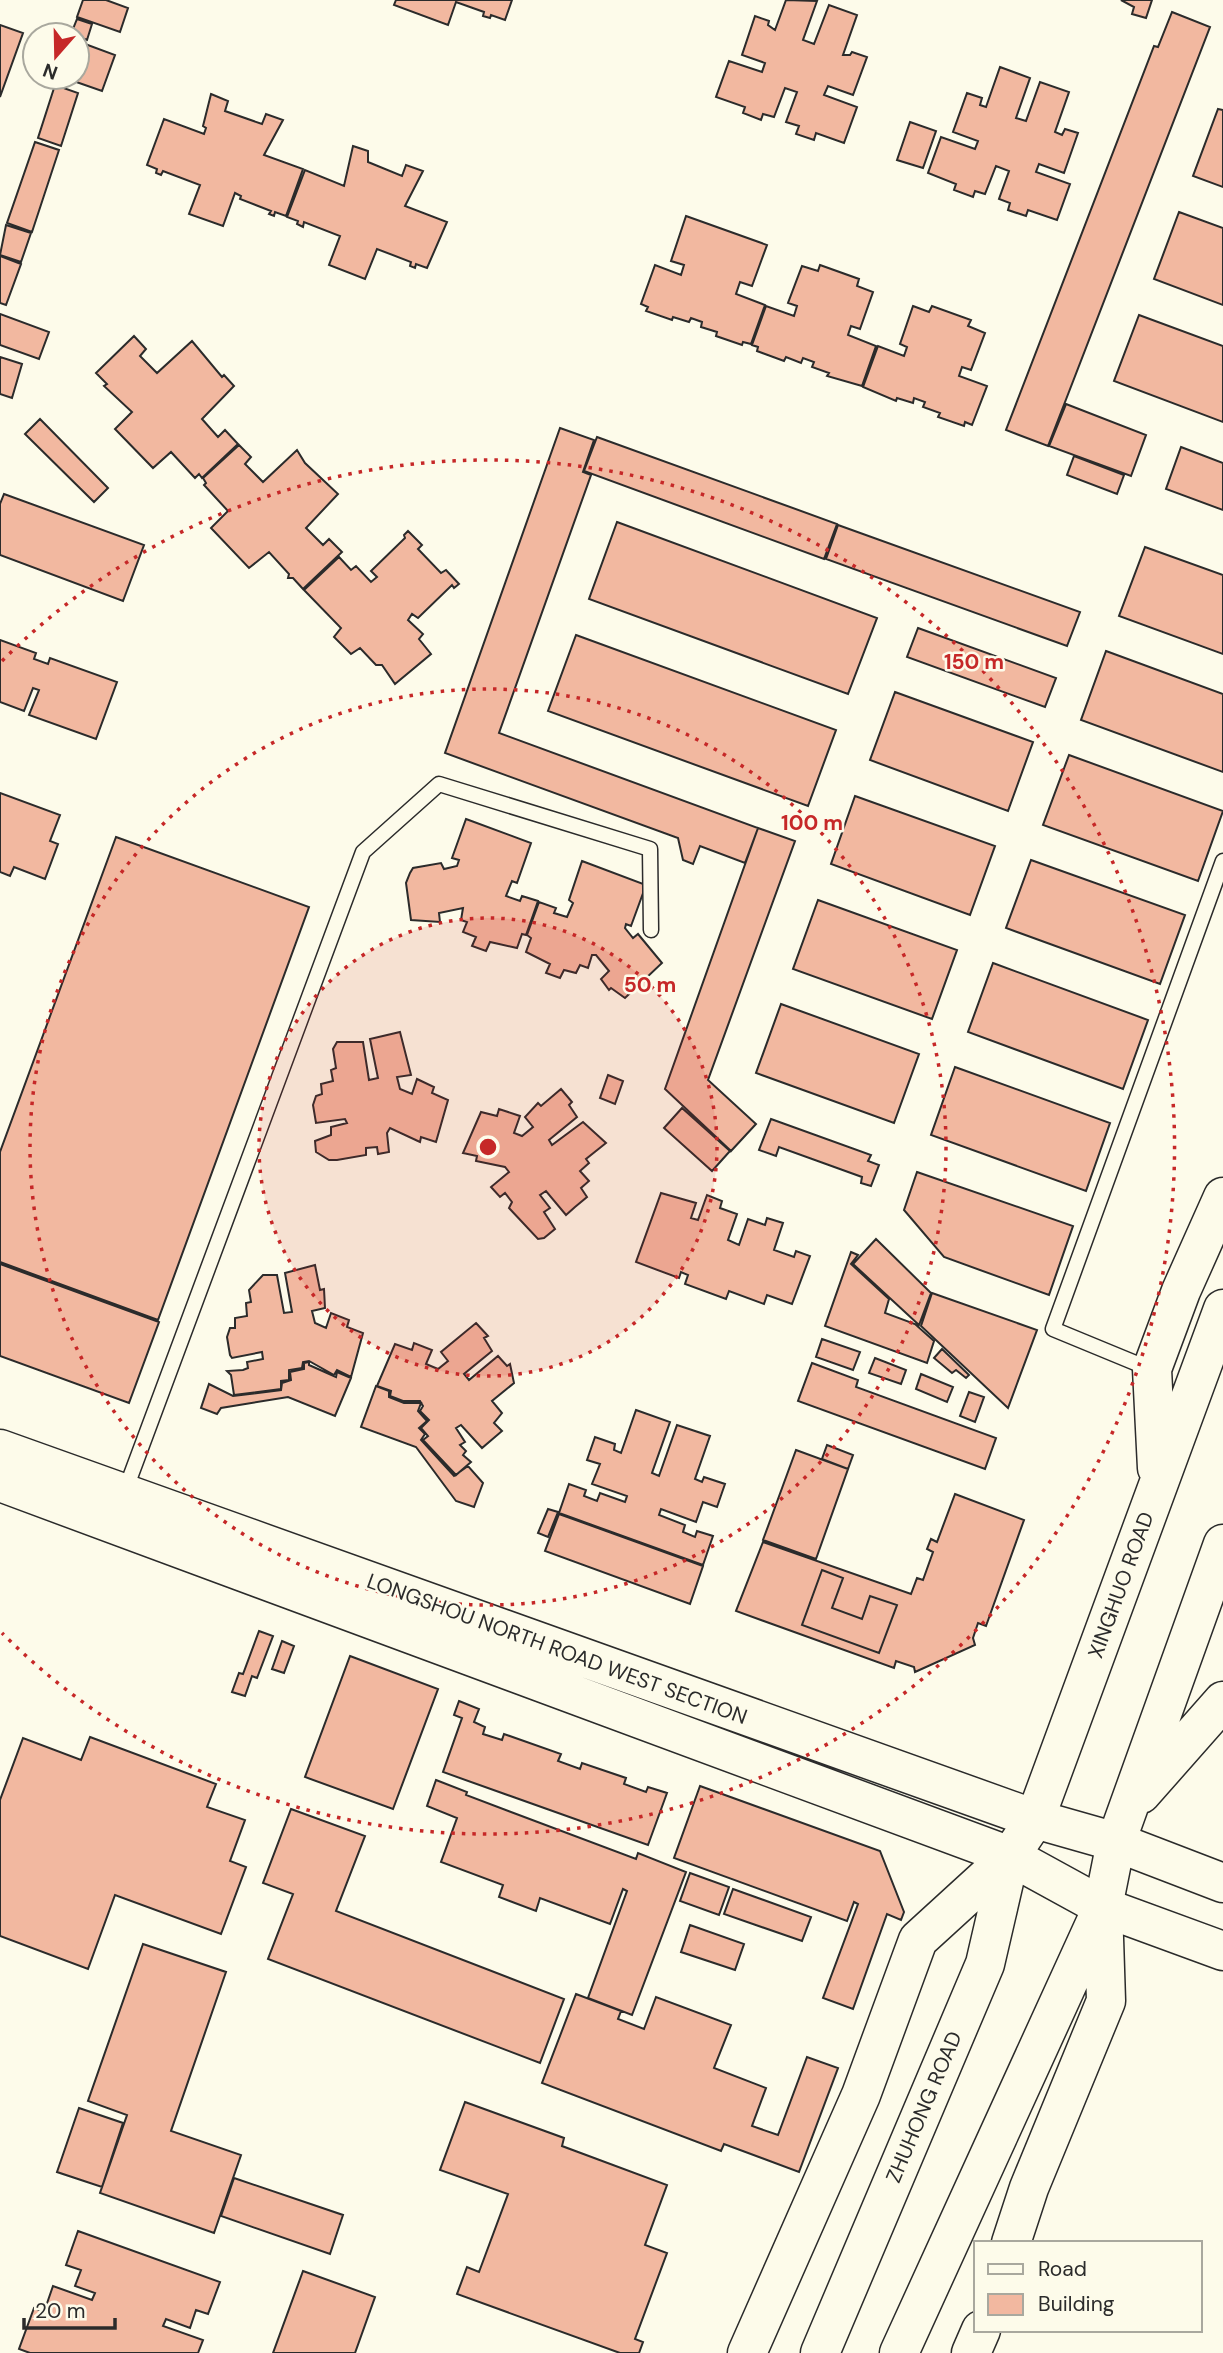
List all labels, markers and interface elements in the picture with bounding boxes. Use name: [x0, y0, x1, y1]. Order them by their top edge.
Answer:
north arrow: [21, 21, 91, 91]
text: N: [40, 57, 61, 86]
text: 150 m: [944, 648, 1004, 676]
text: 100 m: [781, 809, 843, 837]
text: 50 m: [624, 971, 676, 999]
centre of rings: [476, 1135, 500, 1159]
street label: XINGHUO ROAD: [1082, 1508, 1160, 1662]
street label: LONGSHOU NORTH ROAD WEST SECTION: [363, 1567, 751, 1731]
street label: ZHUHONG ROAD: [879, 2027, 969, 2187]
legend: [974, 2241, 1202, 2332]
text: Road: [1038, 2255, 1087, 2283]
scale bar: [24, 2286, 116, 2330]
text: Building: [1038, 2290, 1115, 2318]
text: 20 m: [35, 2297, 86, 2325]

